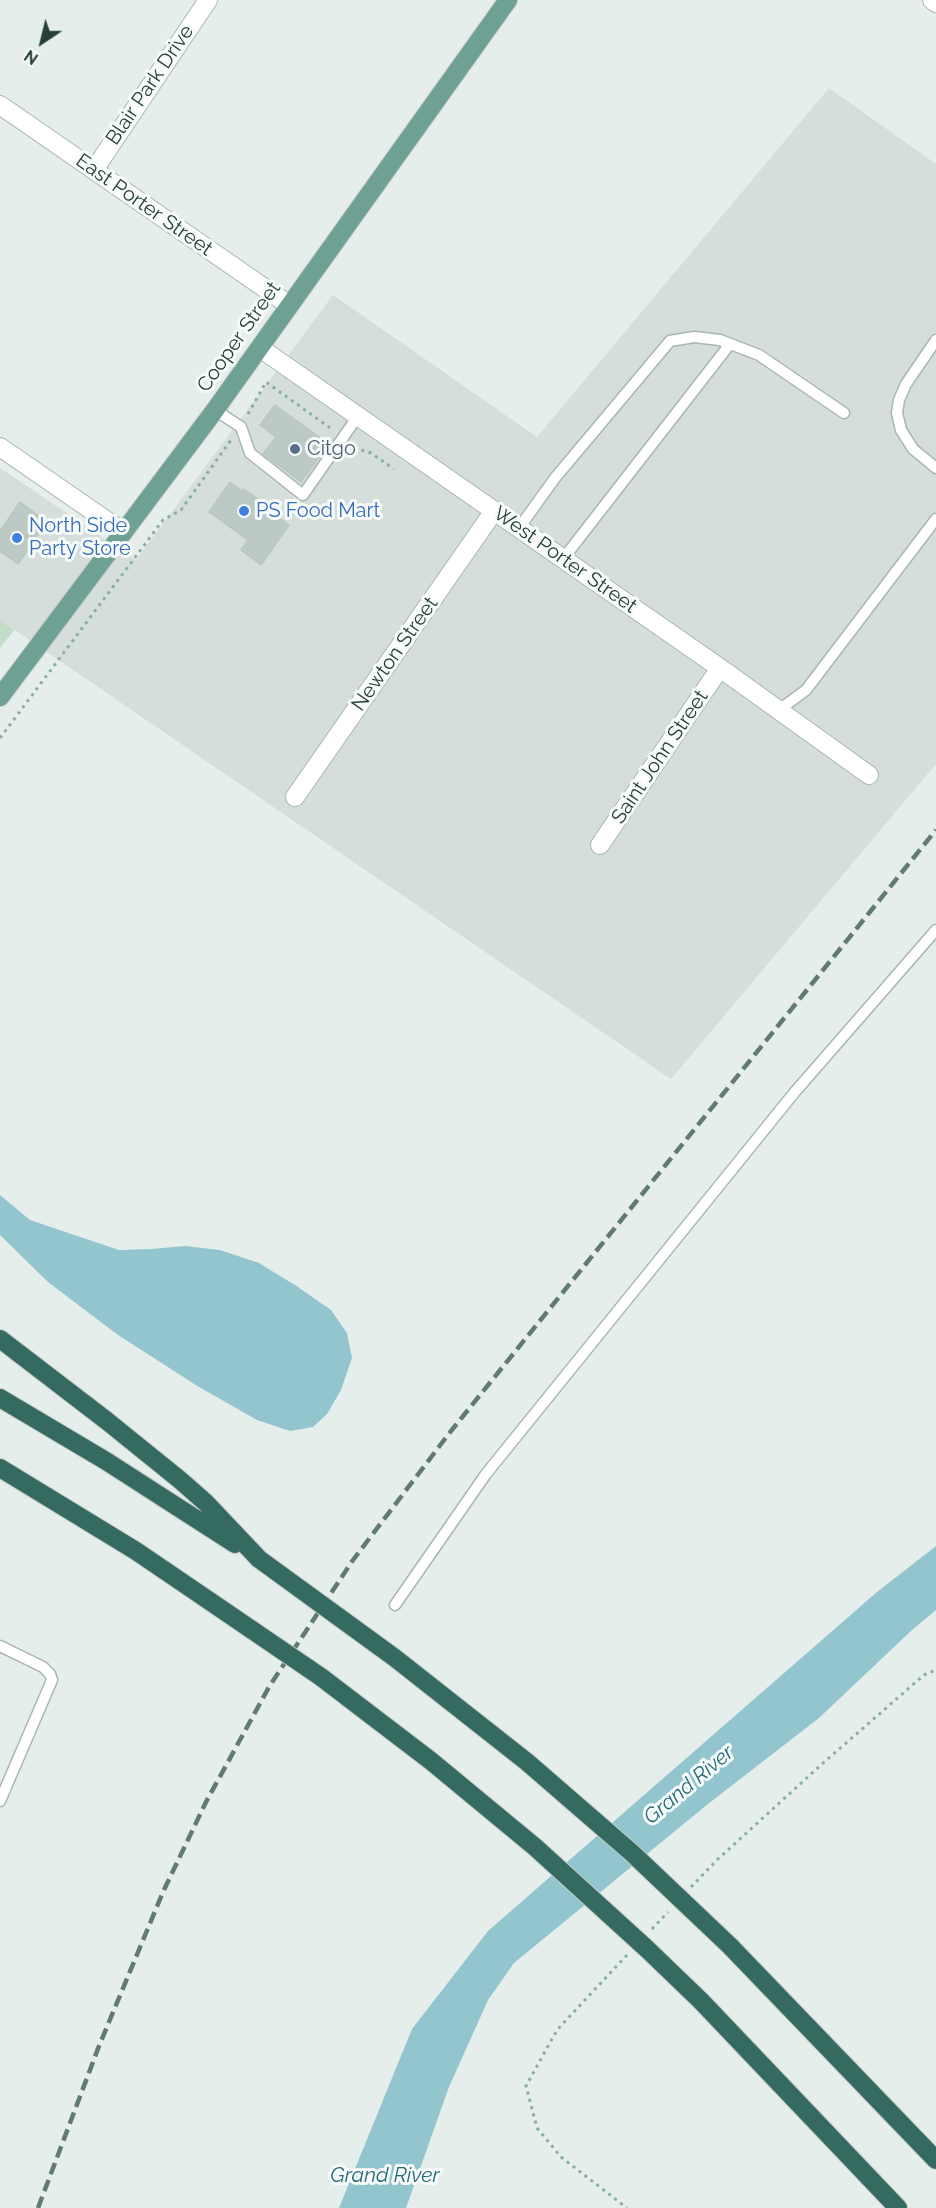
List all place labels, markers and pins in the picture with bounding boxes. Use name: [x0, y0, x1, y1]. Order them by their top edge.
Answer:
place label: Citgo: [307, 437, 356, 461]
marker: Citgo: [288, 442, 302, 456]
place label: PS Food Mart: [256, 499, 380, 523]
marker: PS Food Mart: [237, 504, 251, 518]
place label: North Side Party Store: [29, 514, 131, 561]
marker: North Side Party Store: [10, 531, 24, 545]

